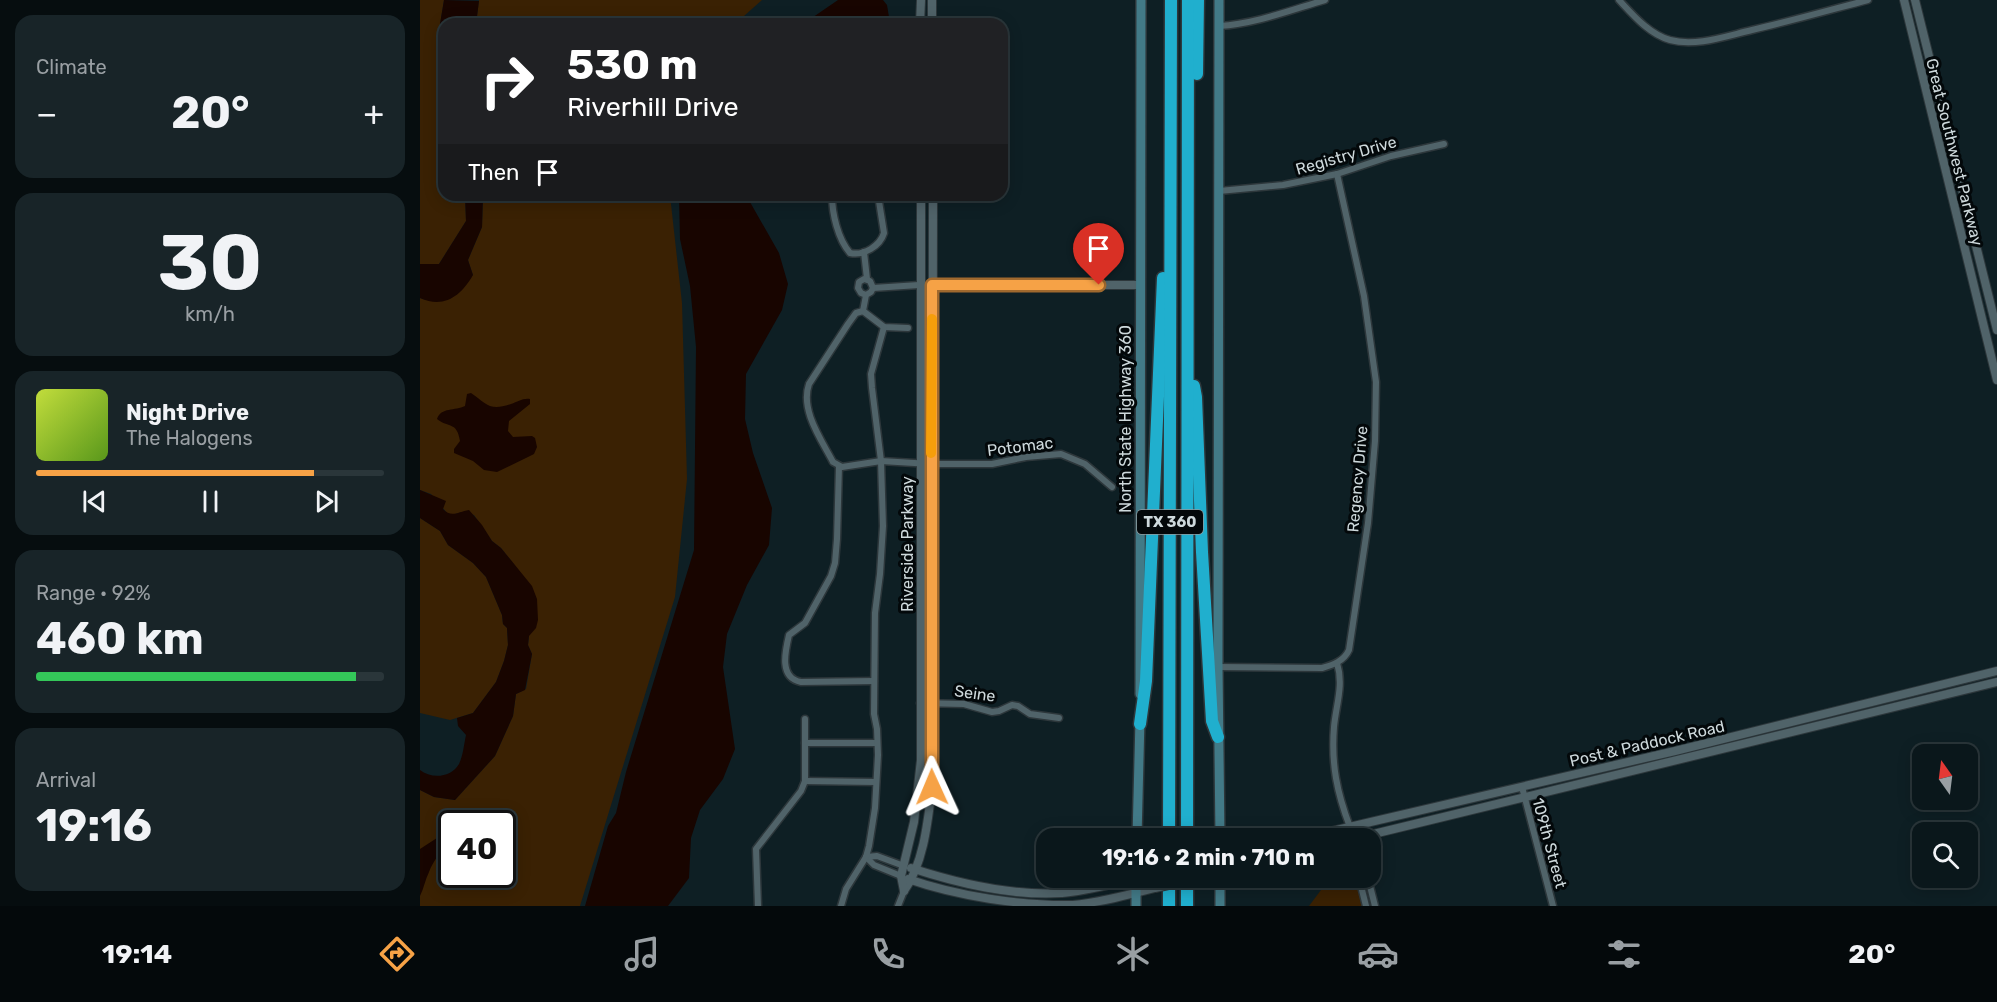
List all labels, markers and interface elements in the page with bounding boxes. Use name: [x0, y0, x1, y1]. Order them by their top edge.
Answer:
text: 530 m: [567, 40, 698, 90]
icon: right: [468, 42, 546, 120]
text: Climate: [36, 55, 107, 79]
street label: Great Southwest Parkway: [1922, 56, 1987, 248]
text: 20°: [171, 86, 250, 139]
text: Riverhill Drive: [567, 91, 739, 123]
text: −: [36, 94, 57, 133]
text: +: [363, 94, 384, 133]
street label: Registry Drive: [1293, 132, 1399, 179]
icon: arrive: [531, 156, 564, 189]
text: Then: [468, 159, 519, 186]
text: 30: [158, 216, 262, 309]
pin: [1073, 223, 1124, 285]
icon: arrive: [1082, 232, 1115, 265]
text: km/h: [185, 302, 235, 326]
street label: North State Highway 360: [1116, 325, 1135, 513]
text: Night Drive: [126, 399, 249, 426]
street label: Regency Drive: [1343, 425, 1372, 533]
text: The Halogens: [126, 426, 253, 450]
street label: Potomac: [986, 433, 1054, 460]
street label: Riverside Parkway: [898, 476, 917, 612]
icon: previous: [78, 485, 111, 518]
icon: pause: [194, 485, 227, 518]
icon: next: [310, 485, 343, 518]
road number: TX 360: [1137, 510, 1203, 534]
text: Range · 92%: [36, 581, 151, 605]
text: 460 km: [36, 612, 204, 665]
street label: Seine: [953, 681, 997, 706]
street label: Post & Paddock Road: [1568, 716, 1727, 771]
north arrow: [1912, 744, 1978, 810]
map controls: [1912, 744, 1978, 888]
position arrow: [900, 755, 964, 819]
text: Arrival: [36, 768, 96, 792]
street label: 109th Street: [1528, 796, 1571, 890]
text: 19:16: [36, 799, 152, 852]
speed limit sign: 40: [438, 810, 516, 888]
button: search: [1912, 822, 1978, 888]
text: 19:16 · 2 min · 710 m: [1102, 844, 1315, 871]
icon: directions: [376, 933, 418, 975]
icon: music: [621, 933, 663, 975]
icon: phone: [867, 933, 909, 975]
icon: climate: [1112, 933, 1154, 975]
icon: car: [1357, 933, 1399, 975]
icon: filters: [1603, 933, 1645, 975]
text: 19:14: [102, 938, 172, 970]
text: 20°: [1848, 938, 1895, 970]

